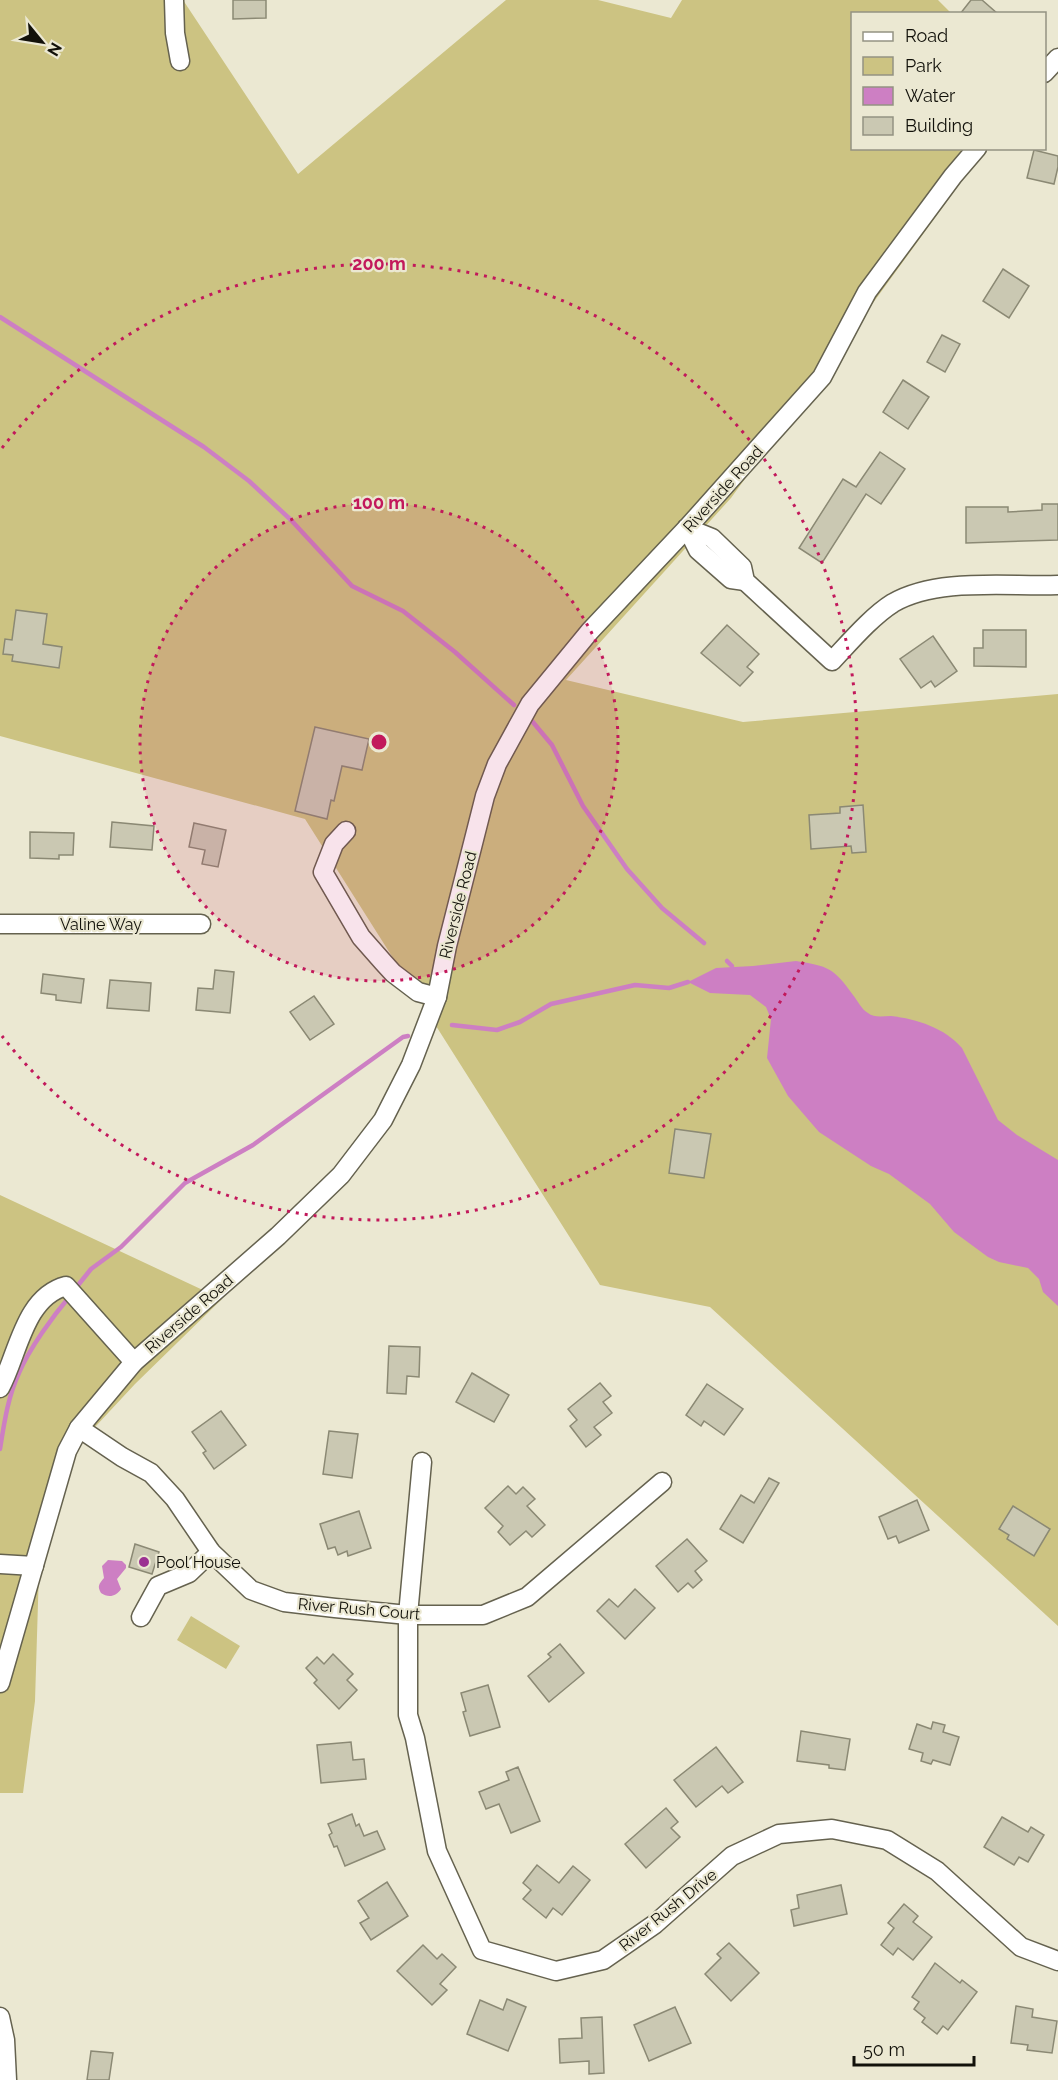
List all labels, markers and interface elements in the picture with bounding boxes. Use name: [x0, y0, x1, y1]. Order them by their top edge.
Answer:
north arrow: [12, 12, 72, 72]
legend: [851, 12, 1046, 150]
text: Road: [905, 25, 948, 46]
text: N: [43, 39, 66, 59]
text: Park: [905, 55, 942, 76]
text: Water: [905, 85, 956, 106]
text: Building: [905, 115, 973, 136]
text: 200 m: [352, 253, 406, 274]
street label: Riverside Road: [679, 442, 767, 536]
text: 100 m: [353, 492, 405, 513]
centre of rings: [369, 732, 389, 752]
street label: Riverside Road: [435, 849, 481, 961]
street label: Valine Way: [60, 915, 142, 934]
street label: Riverside Road: [141, 1271, 237, 1357]
place label: Pool House: [156, 1553, 241, 1572]
marker: Pool House: [137, 1555, 151, 1569]
street label: River Rush Court: [297, 1594, 422, 1624]
street label: River Rush Drive: [615, 1865, 721, 1955]
scale bar: [854, 2029, 974, 2067]
text: 50 m: [863, 2039, 905, 2060]

